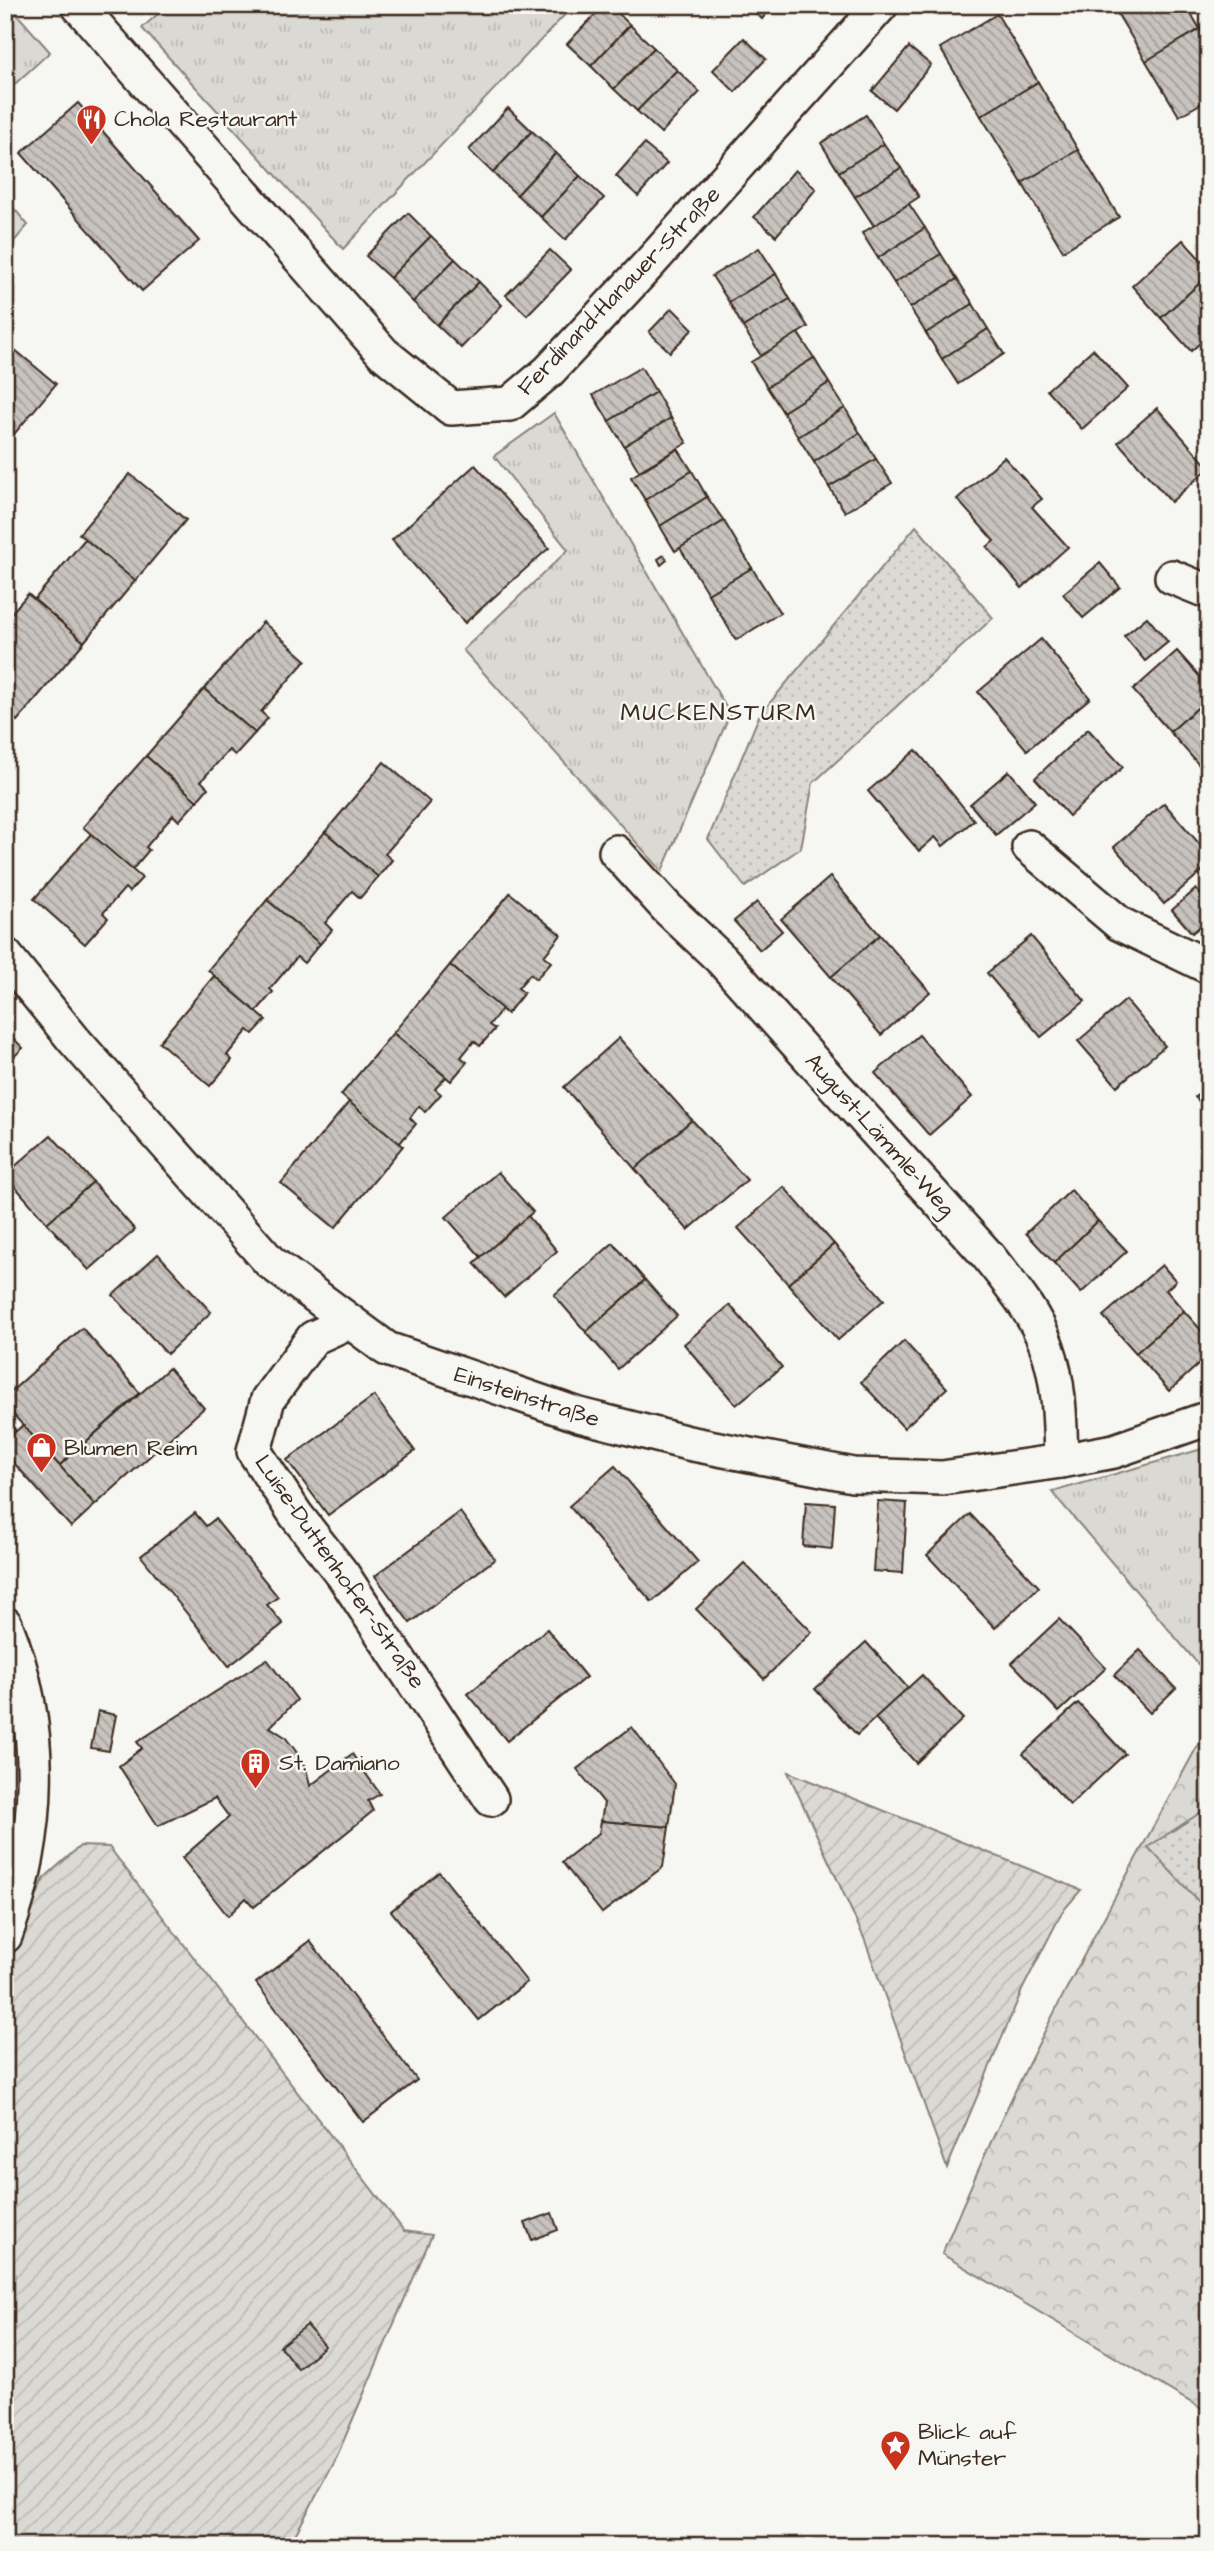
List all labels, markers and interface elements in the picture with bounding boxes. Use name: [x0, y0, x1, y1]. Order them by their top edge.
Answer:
restaurant icon: Chola Restaurant: [74, 102, 108, 146]
place label: Chola Restaurant: [114, 103, 298, 135]
street label: Ferdinand-Hanauer-Straße: [510, 179, 728, 403]
district label: MUCKENSTURM: [621, 696, 817, 730]
street label: August-Lämmle-Weg: [797, 1046, 962, 1225]
street label: Einsteinstraße: [450, 1358, 604, 1436]
shop icon: Blumen Reim: [24, 1431, 58, 1475]
place label: Blumen Reim: [64, 1432, 197, 1464]
street label: Luise-Duttenhofer-Straße: [247, 1449, 433, 1695]
building icon: St. Damiano: [239, 1746, 273, 1790]
place label: St. Damiano: [279, 1747, 400, 1779]
place label: Blick auf Münster: [918, 2416, 1017, 2474]
place icon: Blick auf Münster: [878, 2428, 912, 2472]

